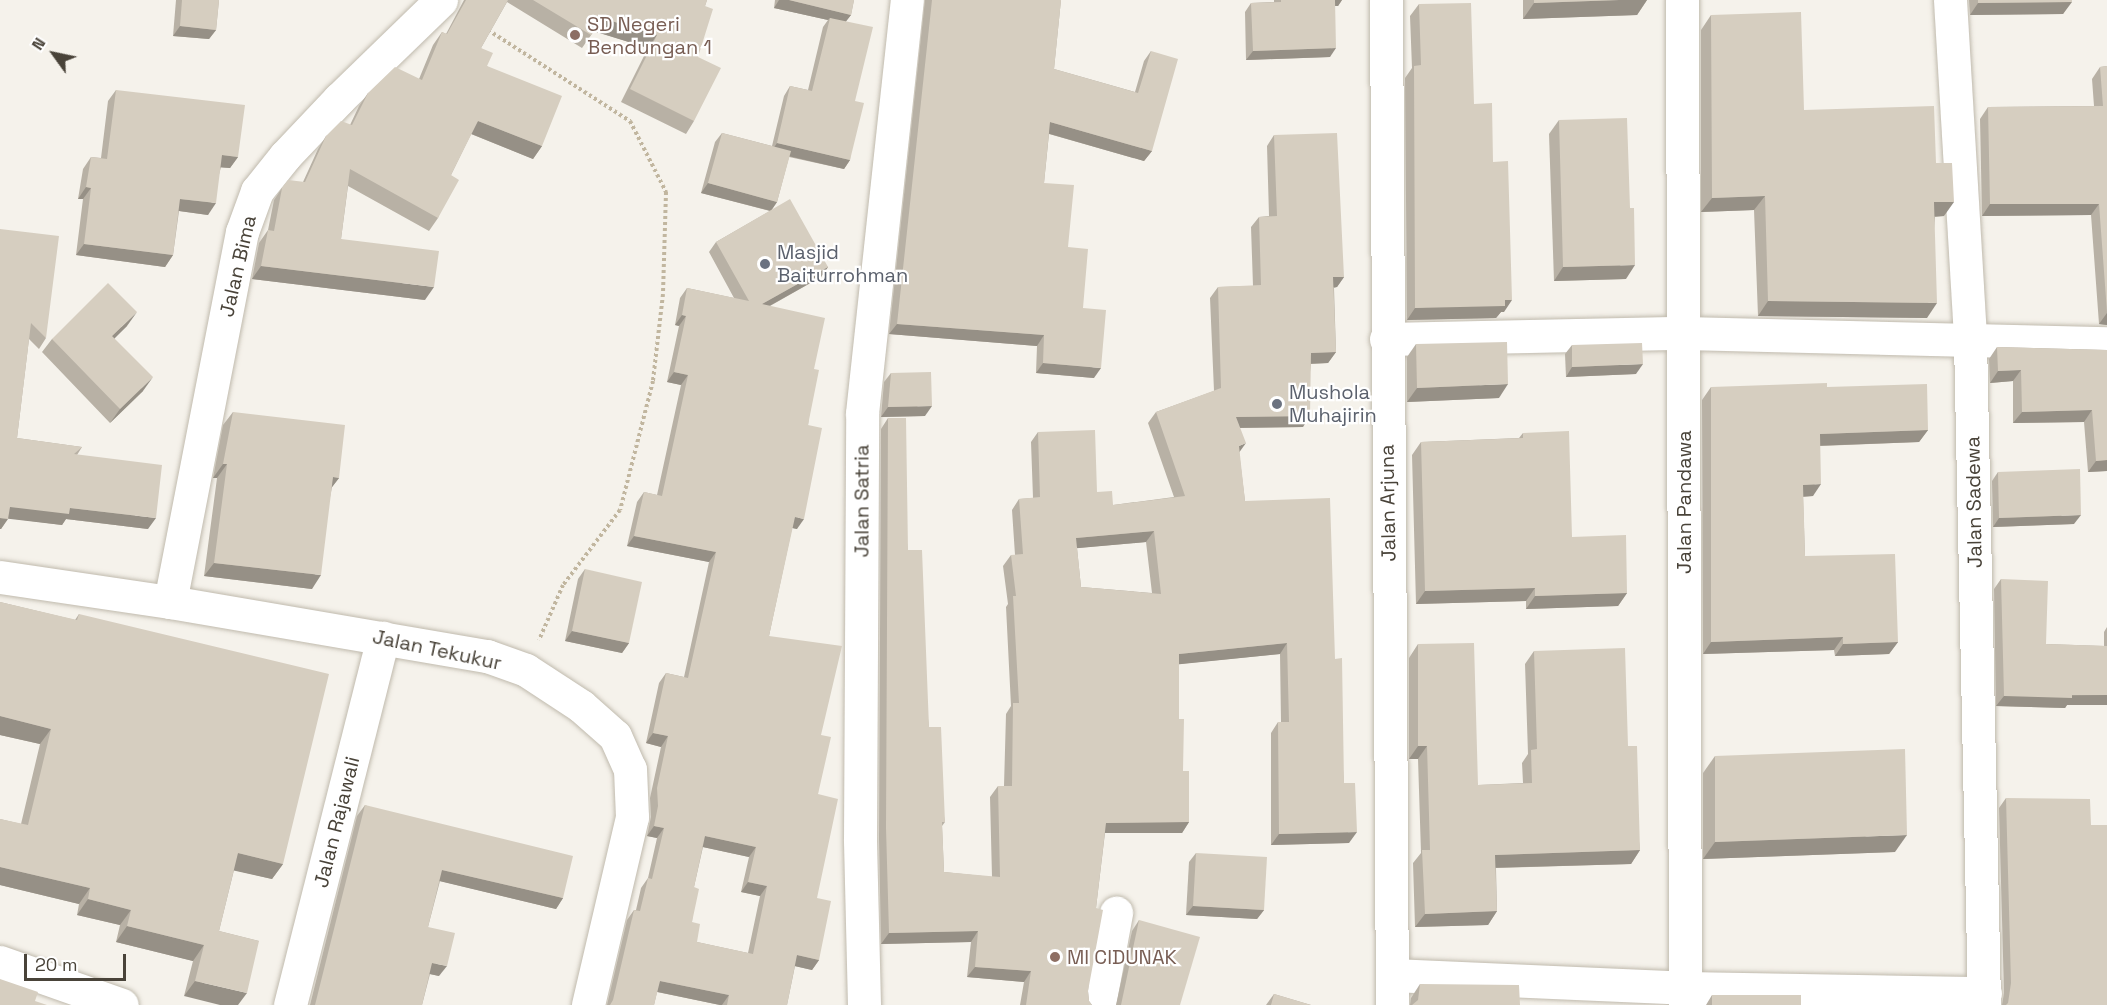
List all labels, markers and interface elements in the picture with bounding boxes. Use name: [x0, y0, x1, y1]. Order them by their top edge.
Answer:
place label: SD Negeri Bendungan 1: [587, 12, 712, 59]
north arrow: [24, 24, 84, 84]
marker: SD Negeri Bendungan 1: [568, 28, 582, 42]
text: N: [27, 34, 50, 54]
street label: Jalan Bima: [215, 213, 261, 319]
place label: Masjid Baiturrohman: [777, 240, 908, 287]
marker: Masjid Baiturrohman: [758, 257, 772, 271]
place label: Mushola Muhajirin: [1289, 380, 1377, 427]
marker: Mushola Muhajirin: [1270, 397, 1284, 411]
street label: Jalan Pandawa: [1672, 430, 1696, 574]
street label: Jalan Sadewa: [1961, 436, 1987, 568]
street label: Jalan Arjuna: [1375, 444, 1401, 562]
street label: Jalan Satria: [850, 445, 874, 557]
street label: Jalan Tekukur: [370, 625, 504, 675]
street label: Jalan Rajawali: [309, 754, 365, 890]
scale bar: [27, 942, 129, 980]
place label: MI CIDUNAK: [1067, 945, 1177, 969]
marker: MI CIDUNAK: [1048, 950, 1062, 964]
text: 20 m: [35, 953, 78, 976]

